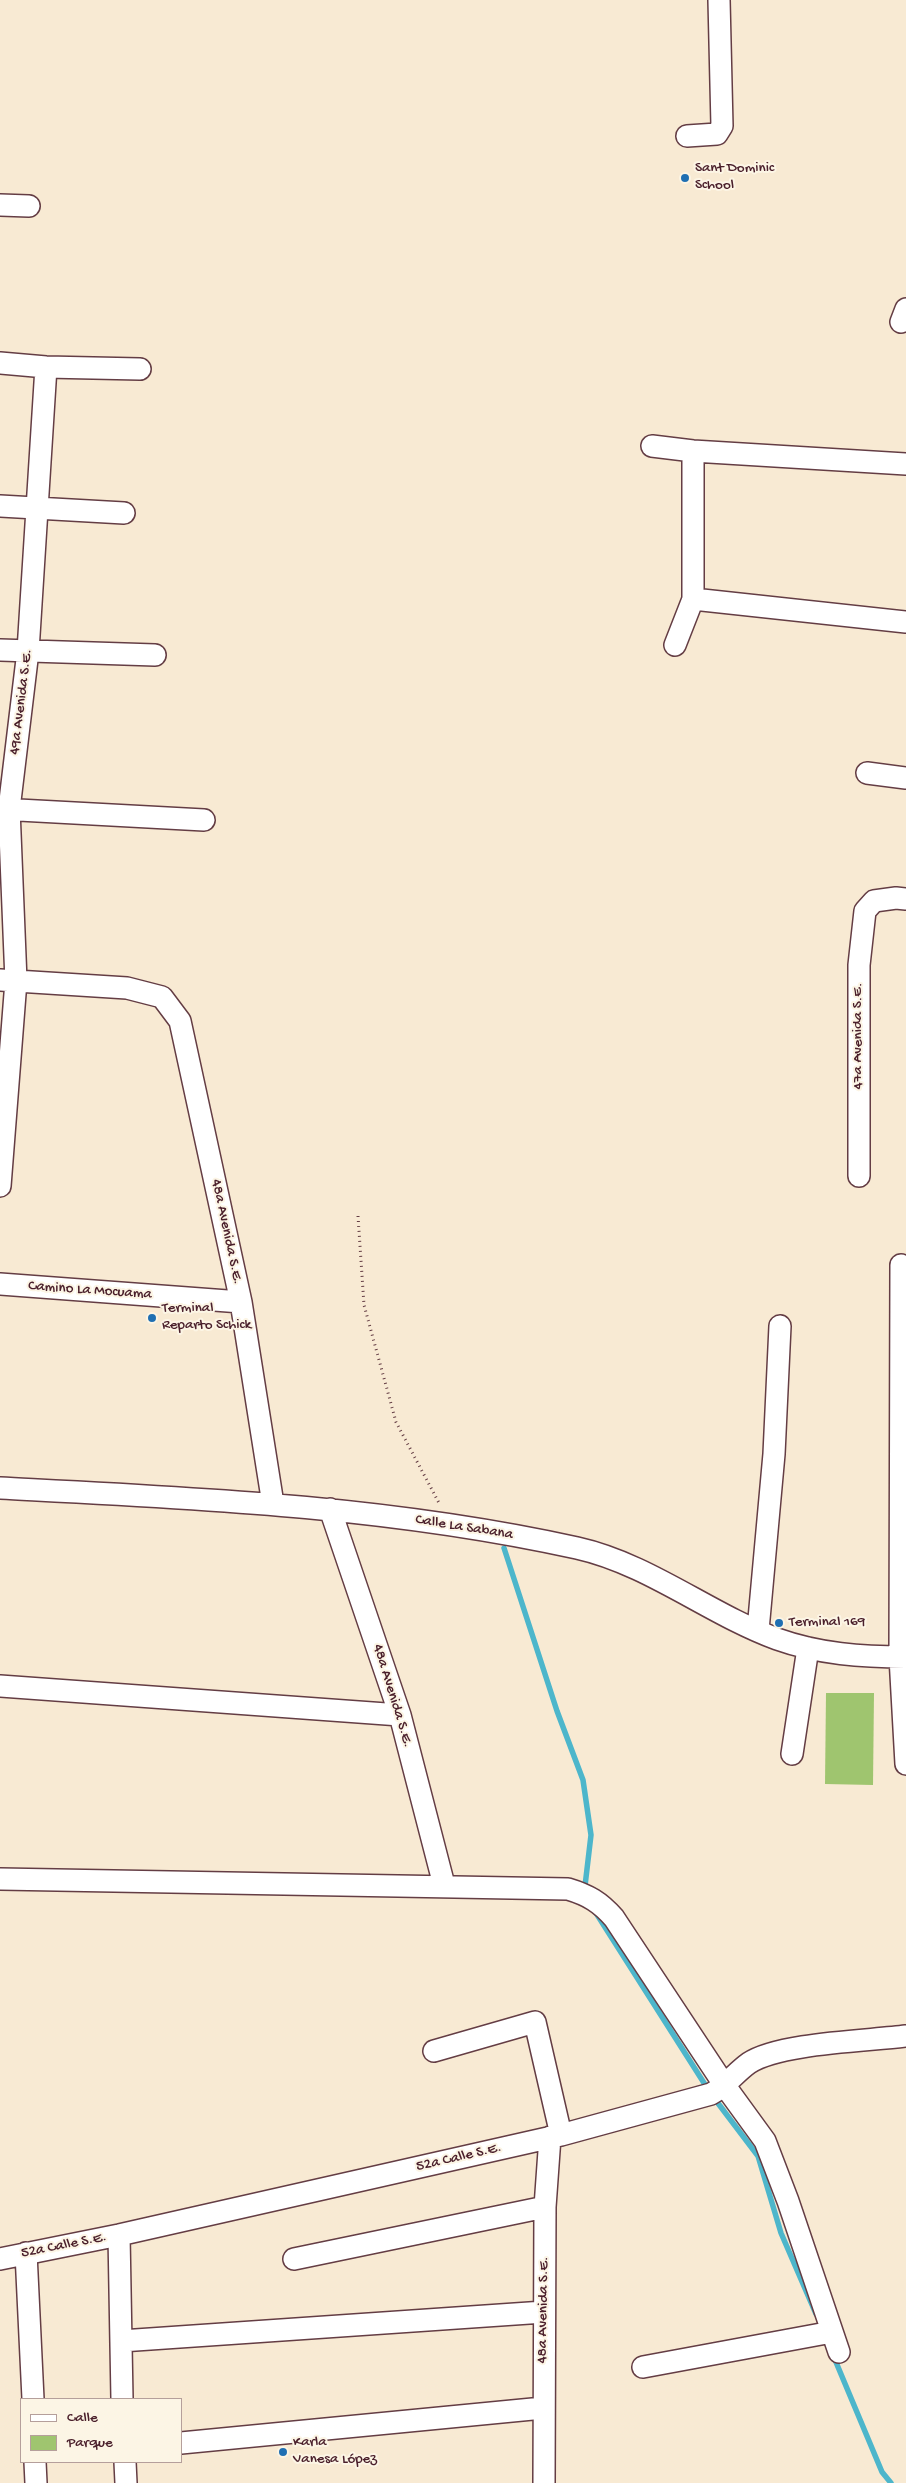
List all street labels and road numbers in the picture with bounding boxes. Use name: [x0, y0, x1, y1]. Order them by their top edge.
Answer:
street label: 49a Avenida S.E.: [7, 648, 37, 756]
street label: 47a Avenida S.E.: [850, 983, 868, 1089]
street label: 48a Avenida S.E.: [206, 1178, 246, 1286]
street label: Camino La Mocuama: [28, 1278, 152, 1304]
street label: Calle La Sabana: [414, 1511, 514, 1545]
street label: 48a Avenida S.E.: [368, 1642, 416, 1750]
street label: 52a Calle S.E.: [414, 2139, 504, 2177]
street label: 52a Calle S.E.: [19, 2229, 109, 2263]
street label: 48a Avenida S.E.: [534, 2256, 554, 2364]

